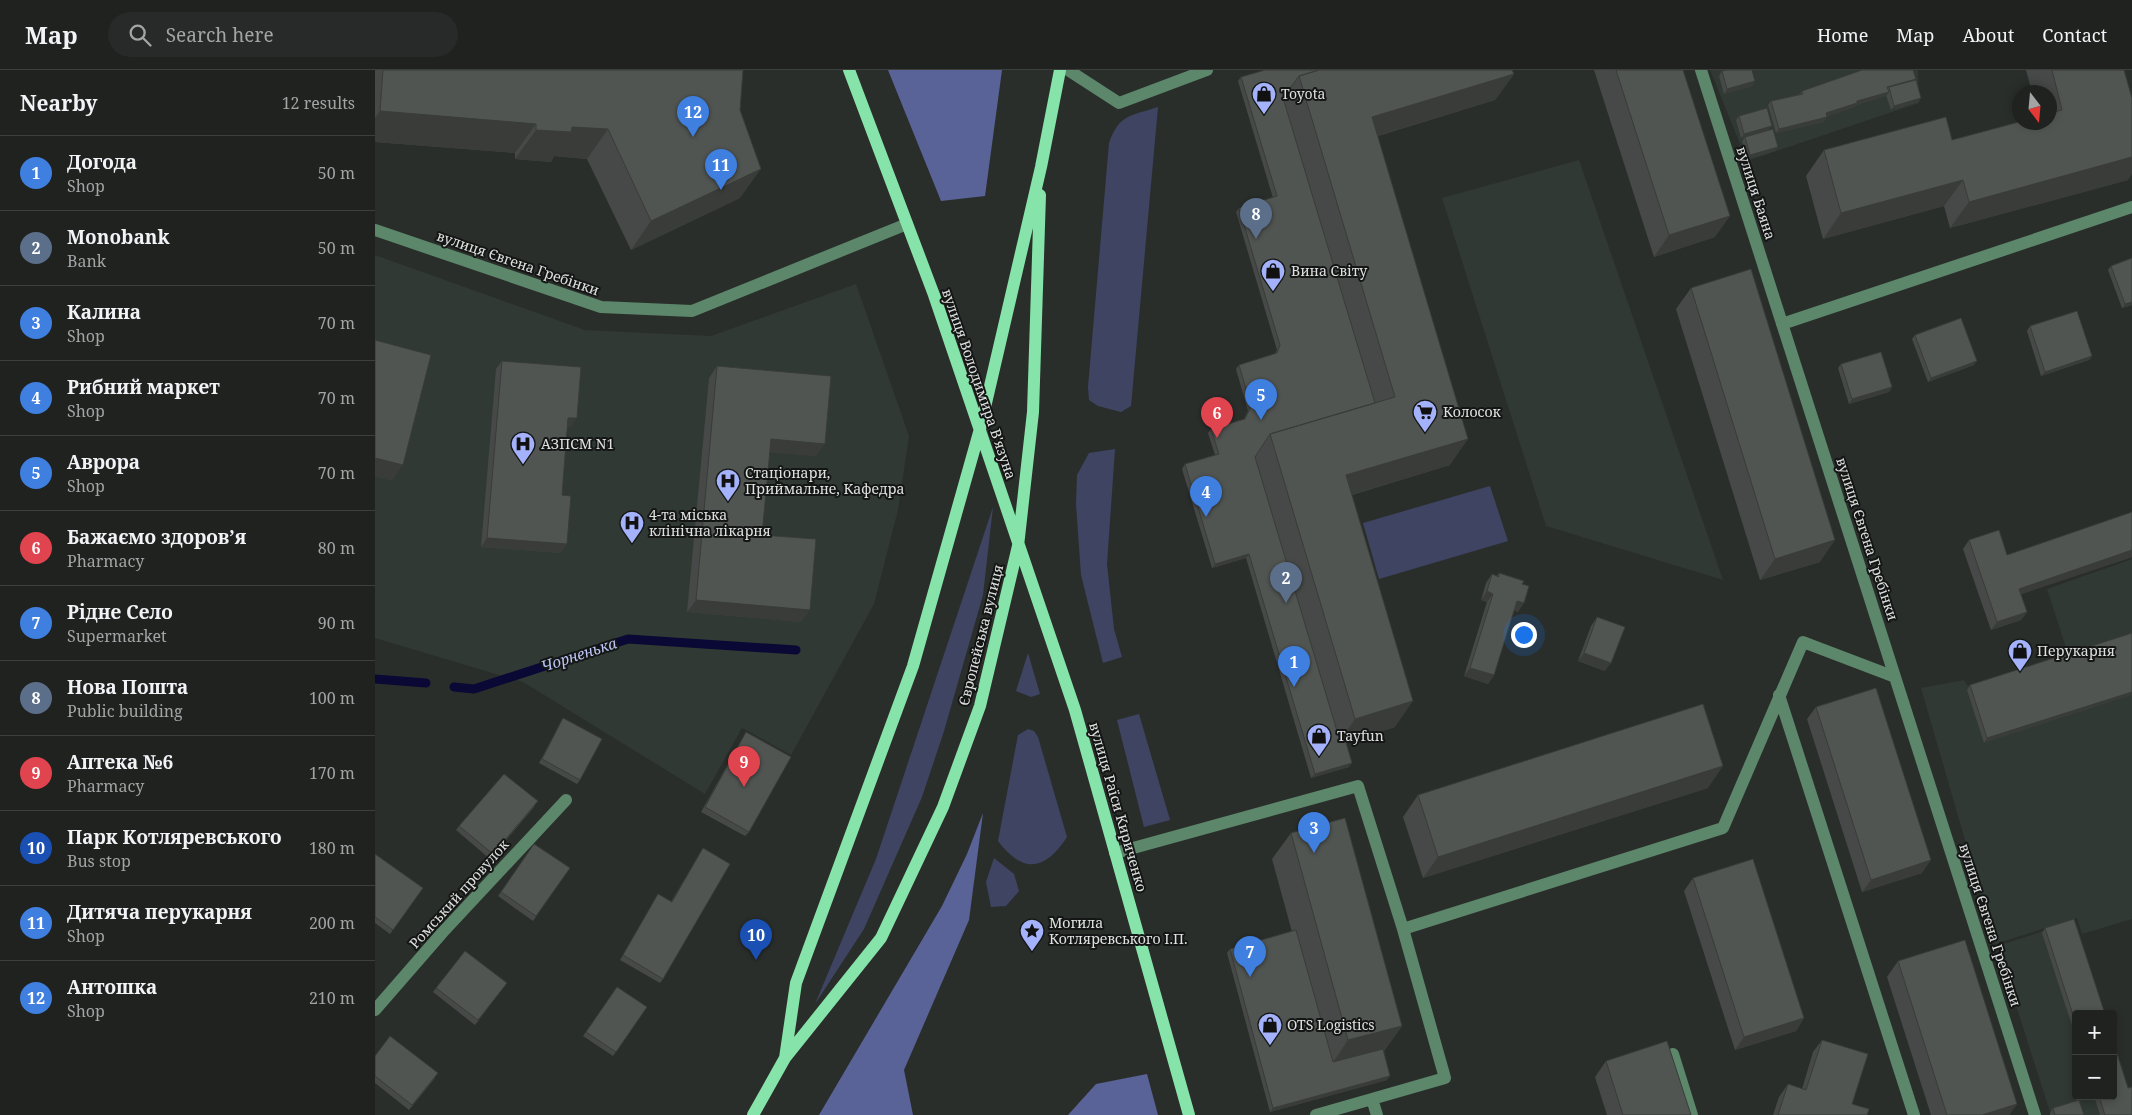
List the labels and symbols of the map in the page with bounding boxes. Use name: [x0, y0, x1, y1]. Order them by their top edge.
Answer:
shop icon: Toyota: [1251, 81, 1277, 115]
place label: Toyota: [1281, 84, 1326, 103]
north arrow: [2012, 85, 2057, 130]
pin: 12: [677, 96, 709, 137]
street label: вулиця Баяна: [1732, 144, 1780, 242]
pin: 11: [705, 149, 737, 190]
pin: 8: [1240, 198, 1272, 239]
street label: вулиця Євгена Гребінки: [434, 226, 602, 299]
shop icon: Вина Світу: [1260, 258, 1286, 292]
place label: Вина Світу: [1291, 261, 1367, 280]
street label: вулиця Володимира В'язуна: [938, 286, 1021, 482]
pin: 5: [1245, 379, 1277, 420]
pin: 6: [1201, 397, 1233, 438]
supermarket icon: Колосок: [1412, 399, 1438, 433]
place label: Колосок: [1443, 402, 1502, 421]
hospital icon: АЗПСМ N1: [510, 431, 536, 465]
place label: АЗПСМ N1: [541, 434, 614, 453]
street label: вулиця Євгена Гребінки: [1832, 455, 1903, 623]
place label: Стаціонари, Приймальне, Кафедра: [745, 463, 904, 498]
hospital icon: Стаціонари, Приймальне, Кафедра: [715, 468, 741, 502]
pin: 4: [1190, 476, 1222, 517]
place label: 4-та міська клінічна лікарня: [649, 505, 771, 540]
hospital icon: 4-та міська клінічна лікарня: [619, 510, 645, 544]
street label: Європейська вулиця: [954, 562, 1007, 707]
pin: 2: [1270, 562, 1302, 603]
your location: [1511, 622, 1537, 648]
water label: Чорненька: [538, 632, 620, 676]
shop icon: Перукарня: [2007, 638, 2033, 672]
place label: Перукарня: [2037, 641, 2115, 660]
pin: 1: [1278, 646, 1310, 687]
street label: вулиця Раїси Кириченко: [1085, 720, 1152, 894]
shop icon: Tayfun: [1306, 723, 1332, 757]
place label: Tayfun: [1337, 726, 1384, 745]
pin: 9: [728, 746, 760, 787]
pin: 3: [1298, 812, 1330, 853]
street label: Ромський провулок: [405, 835, 513, 952]
street label: вулиця Євгена Гребінки: [1955, 841, 2026, 1009]
place label: Могила Котляревського І.П.: [1049, 913, 1187, 948]
place icon: Могила Котляревського І.П.: [1019, 918, 1045, 952]
pin: 10: [740, 919, 772, 960]
pin: 7: [1234, 936, 1266, 977]
shop icon: OTS Logistics: [1257, 1012, 1283, 1046]
place label: OTS Logistics: [1287, 1015, 1375, 1034]

